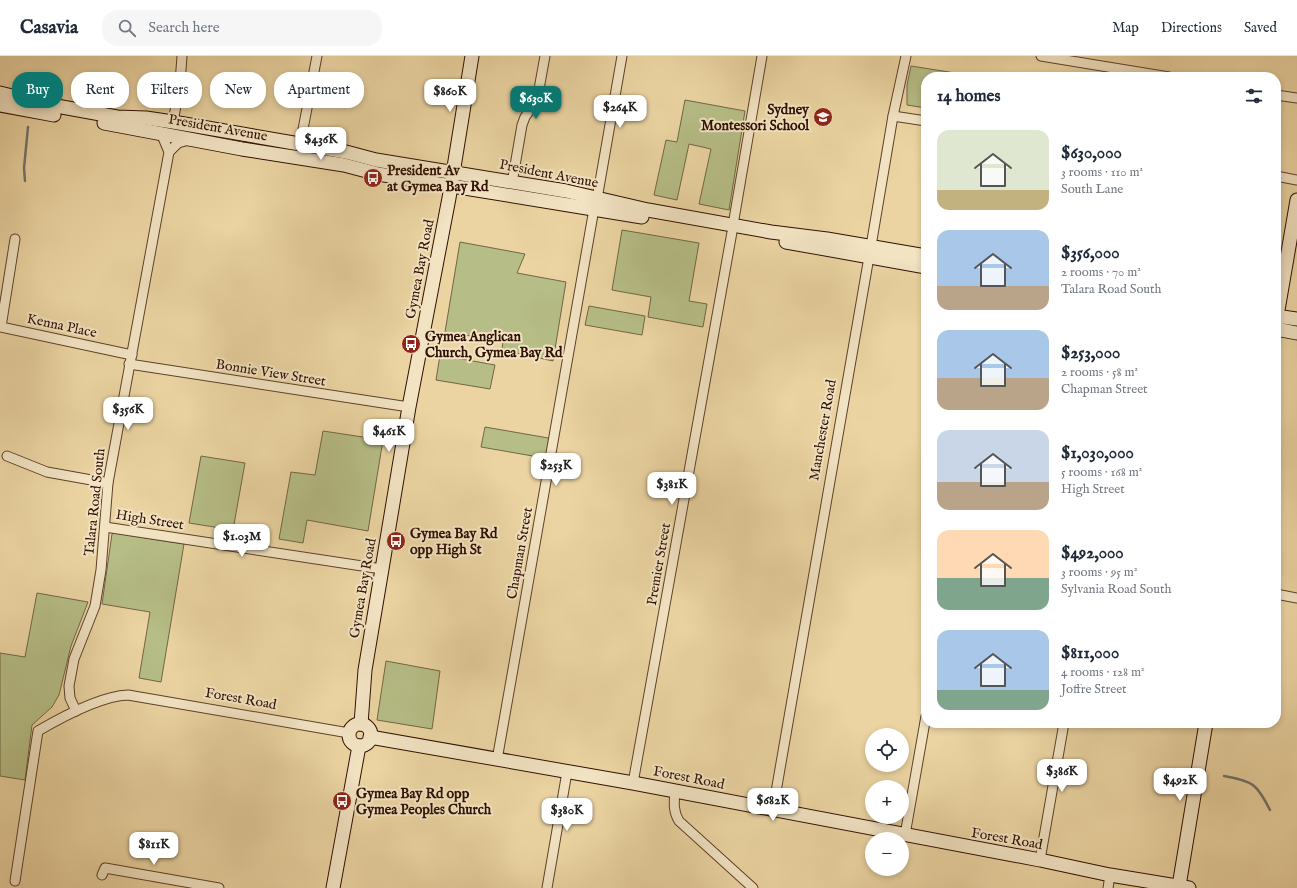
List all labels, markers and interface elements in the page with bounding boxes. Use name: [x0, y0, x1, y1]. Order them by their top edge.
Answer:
search box: [102, 10, 382, 46]
text: Casavia: [20, 16, 78, 40]
icon: search: [116, 17, 138, 39]
text: Search here: [148, 18, 220, 37]
text: Map: [1112, 19, 1139, 37]
text: Directions: [1161, 19, 1222, 37]
text: Saved: [1244, 19, 1277, 37]
chip: Buy: [12, 72, 63, 108]
chip: Rent: [71, 72, 129, 108]
chip: Filters: [137, 72, 202, 108]
chip: New: [210, 72, 266, 108]
chip: Apartment: [274, 72, 364, 108]
pin: $860K: [422, 79, 478, 113]
text: $860K: [433, 83, 467, 100]
icon: filters: [1243, 85, 1265, 107]
pin: $630K: [508, 86, 564, 120]
text: 14 homes: [937, 86, 1000, 107]
text: $630K: [519, 90, 553, 107]
pin: $264K: [592, 95, 648, 129]
text: $264K: [603, 99, 637, 116]
place label: Sydney Montessori School: [701, 101, 810, 135]
school or university icon: Sydney Montessori School: [812, 106, 834, 128]
street label: President Avenue: [167, 110, 269, 146]
pin: $436K: [293, 127, 349, 161]
text: $436K: [304, 131, 338, 148]
text: $630,000: [1061, 143, 1122, 164]
icon: home: [969, 146, 1017, 194]
street label: President Avenue: [498, 156, 600, 192]
place label: President Av at Gymea Bay Rd: [387, 162, 489, 196]
text: 3 rooms · 110 m²: [1061, 164, 1143, 181]
bus stop icon: President Av at Gymea Bay Rd: [362, 167, 384, 189]
text: South Lane: [1061, 181, 1123, 198]
street label: Gymea Bay Road: [402, 217, 439, 321]
text: $356,000: [1061, 243, 1120, 264]
icon: home: [969, 246, 1017, 294]
text: 2 rooms · 70 m²: [1061, 264, 1141, 281]
text: Talara Road South: [1061, 281, 1161, 298]
street label: Kenna Place: [25, 310, 99, 342]
place label: Gymea Anglican Church, Gymea Bay Rd: [425, 328, 563, 362]
bus stop icon: Gymea Anglican Church, Gymea Bay Rd: [400, 333, 422, 355]
text: $253,000: [1061, 343, 1120, 364]
icon: home: [969, 346, 1017, 394]
street label: Bonnie View Street: [215, 355, 327, 391]
text: 2 rooms · 58 m²: [1061, 364, 1138, 381]
street label: Manchester Road: [805, 378, 841, 482]
text: Chapman Street: [1061, 381, 1148, 398]
pin: $356K: [100, 397, 156, 431]
text: $356K: [112, 401, 144, 418]
pin: $461K: [361, 419, 417, 453]
text: $461K: [372, 423, 406, 440]
text: $1,030,000: [1061, 443, 1134, 464]
icon: home: [969, 446, 1017, 494]
street label: Talara Road South: [80, 447, 110, 557]
pin: $253K: [528, 453, 584, 487]
text: $253K: [540, 457, 572, 474]
text: 5 rooms · 168 m²: [1061, 464, 1142, 481]
pin: $381K: [644, 472, 700, 506]
text: $381K: [656, 476, 688, 493]
text: High Street: [1061, 481, 1125, 498]
street label: High Street: [115, 506, 185, 534]
street label: Chapman Street: [503, 506, 537, 601]
street label: Premier Street: [643, 521, 675, 607]
pin: $1.03M: [209, 524, 275, 558]
place label: Gymea Bay Rd opp High St: [410, 525, 498, 559]
text: $1.03M: [223, 528, 261, 545]
bus stop icon: Gymea Bay Rd opp High St: [385, 530, 407, 552]
street label: Gymea Bay Road: [345, 536, 381, 640]
text: $492,000: [1061, 543, 1124, 564]
icon: home: [969, 546, 1017, 594]
text: 3 rooms · 95 m²: [1061, 564, 1138, 581]
text: Sylvania Road South: [1061, 581, 1171, 598]
text: $811,000: [1061, 643, 1119, 664]
icon: home: [969, 646, 1017, 694]
text: 4 rooms · 128 m²: [1061, 664, 1145, 681]
text: Joffre Street: [1061, 681, 1127, 698]
street label: Forest Road: [204, 684, 278, 714]
map controls: [865, 728, 909, 876]
button: locate: [865, 728, 909, 772]
pin: $386K: [1034, 759, 1090, 793]
street label: Forest Road: [652, 762, 727, 794]
text: $386K: [1046, 763, 1078, 780]
pin: $492K: [1152, 768, 1208, 802]
text: $492K: [1163, 772, 1197, 789]
button: +: [865, 780, 909, 824]
place label: Gymea Bay Rd opp Gymea Peoples Church: [356, 785, 492, 819]
pin: $682K: [745, 788, 801, 822]
bus stop icon: Gymea Bay Rd opp Gymea Peoples Church: [331, 790, 353, 812]
text: $682K: [756, 792, 790, 809]
pin: $380K: [539, 798, 595, 832]
text: $380K: [551, 802, 583, 819]
street label: Forest Road: [970, 824, 1044, 854]
pin: $811K: [126, 832, 182, 866]
button: −: [865, 832, 909, 876]
text: $811K: [138, 836, 170, 853]

